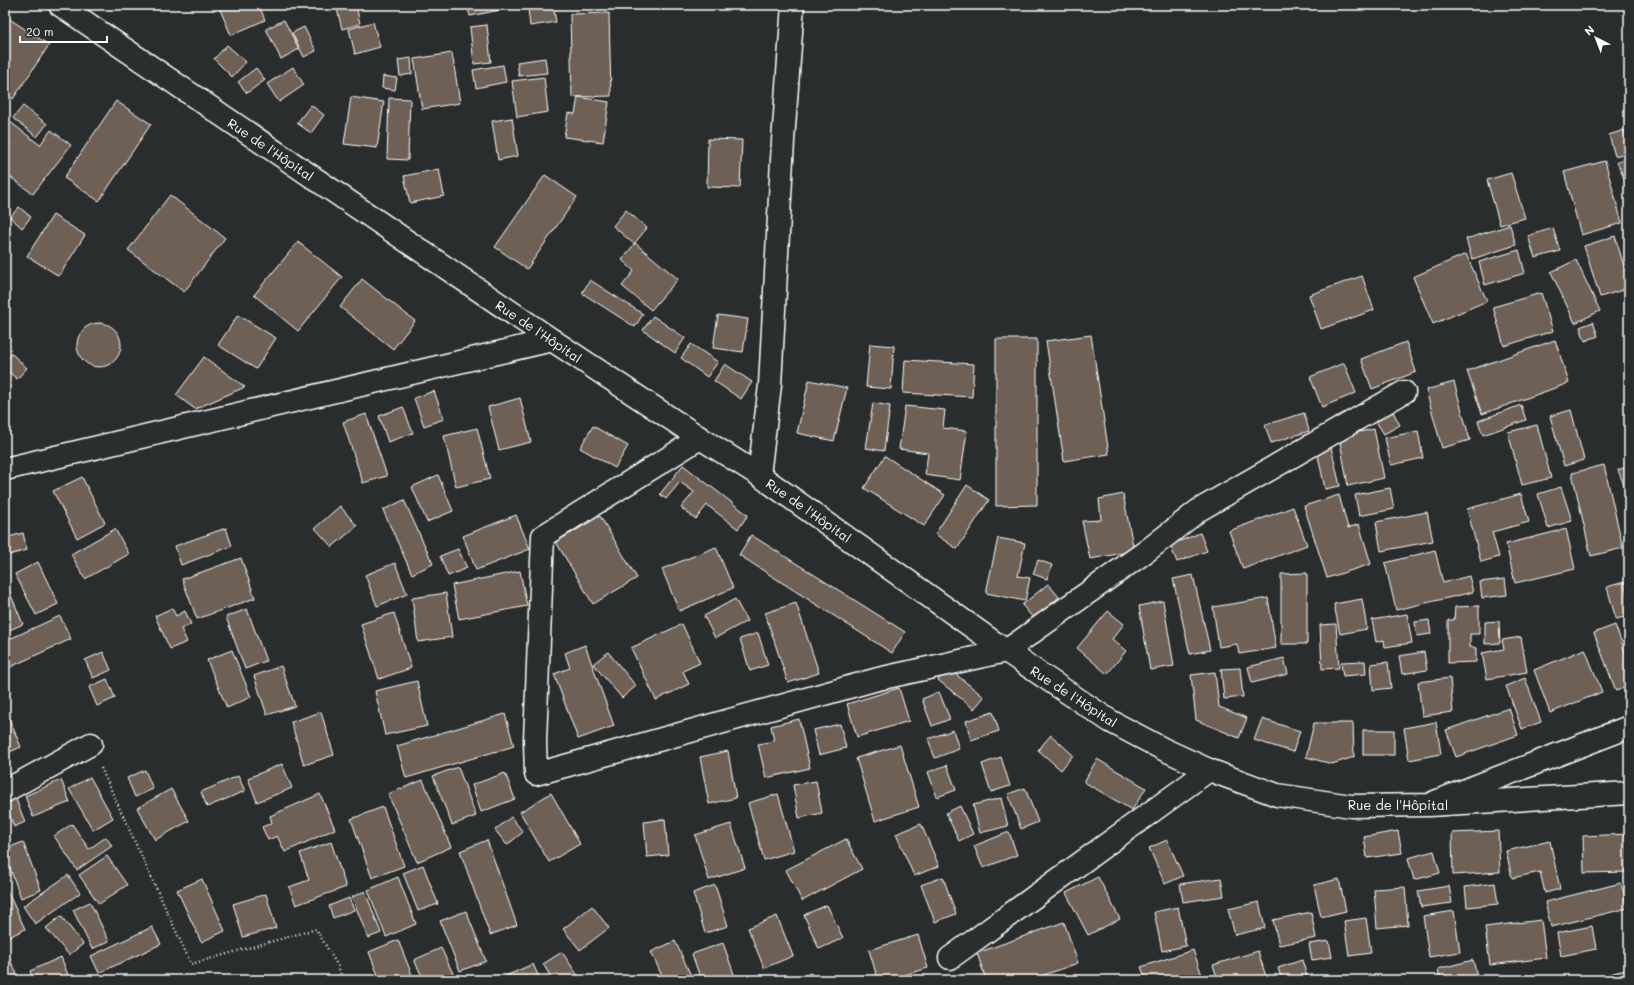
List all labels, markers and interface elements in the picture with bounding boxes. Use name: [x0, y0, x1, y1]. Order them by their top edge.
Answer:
scale bar: [20, 18, 107, 44]
north arrow: [1576, 18, 1616, 58]
text: N: [1581, 22, 1597, 39]
text: 20 m: [26, 23, 54, 39]
street label: Rue de l'Hôpital: [225, 114, 317, 184]
street label: Rue de l'Hôpital: [493, 296, 585, 366]
street label: Rue de l'Hôpital: [763, 474, 855, 546]
street label: Rue de l'Hôpital: [1027, 662, 1121, 730]
street label: Rue de l'Hôpital: [1348, 796, 1448, 813]

